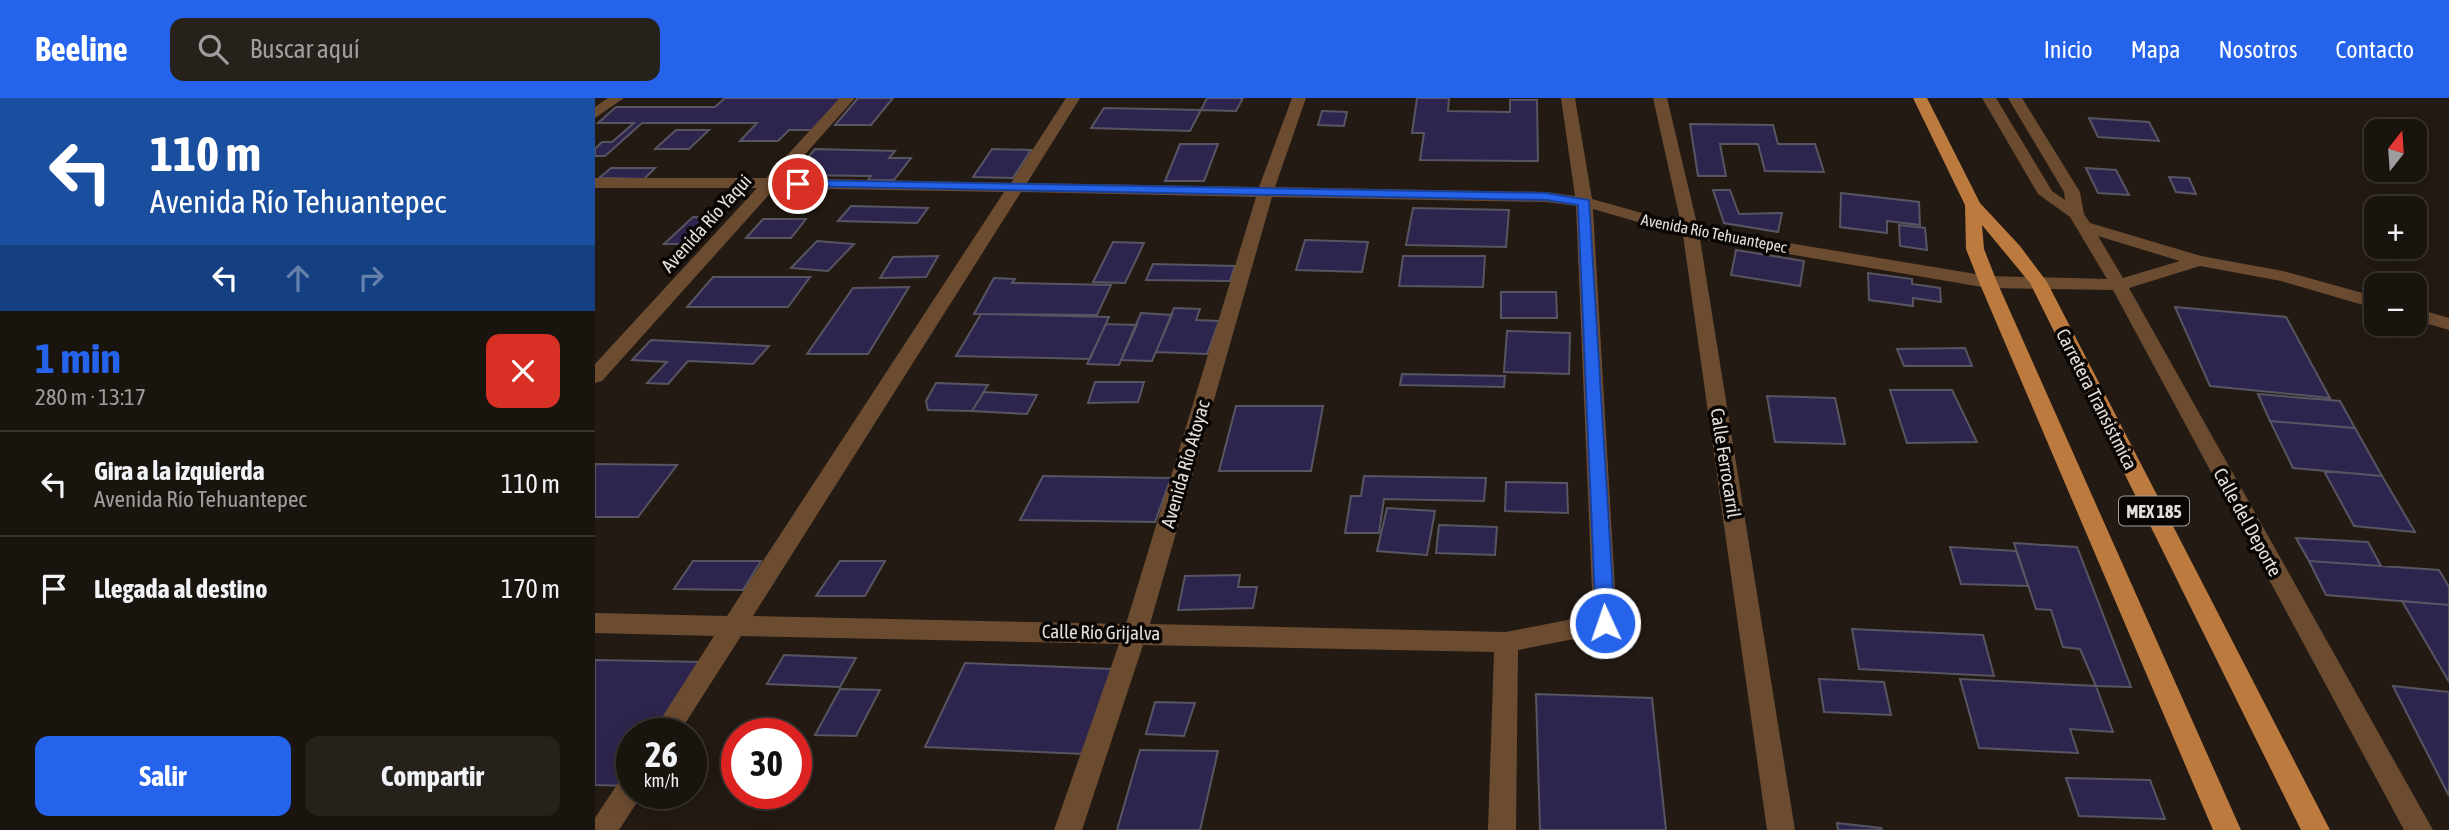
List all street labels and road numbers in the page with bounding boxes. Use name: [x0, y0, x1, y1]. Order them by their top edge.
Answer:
street label: Avenida Río Yaqui: [656, 170, 756, 276]
street label: Avenida Río Tehuantepec: [1639, 210, 1788, 257]
street label: Carretera Transistmica: [2052, 325, 2142, 473]
street label: Avenida Río Atoyac: [1156, 397, 1214, 530]
street label: Calle Ferrocarril: [1706, 406, 1746, 520]
street label: Calle del Deporte: [2209, 464, 2287, 580]
road number: MEX 185: [2119, 496, 2189, 526]
street label: Calle Río Grijalva: [1042, 620, 1160, 644]

